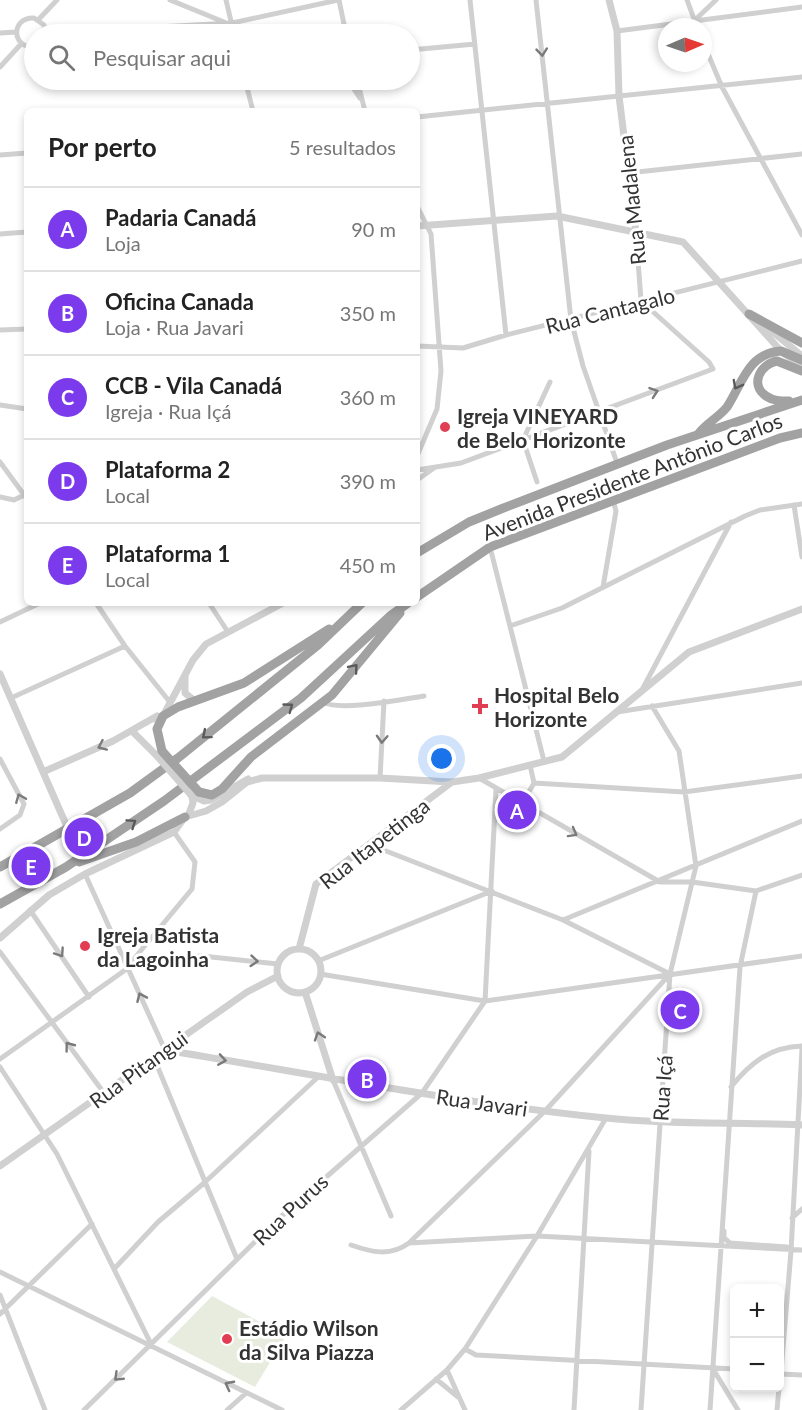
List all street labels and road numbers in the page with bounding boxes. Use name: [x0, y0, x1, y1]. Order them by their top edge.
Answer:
street label: Rua Madalena: [612, 134, 650, 266]
street label: Rua Cantagalo: [543, 282, 677, 338]
street label: Avenida Presidente Antônio Carlos: [479, 407, 785, 545]
street label: Rua Itapetinga: [314, 792, 434, 894]
street label: Rua Pitangui: [84, 1025, 192, 1113]
street label: Rua Içá: [647, 1054, 677, 1122]
street label: Rua Javari: [435, 1083, 529, 1121]
street label: Rua Purus: [247, 1168, 333, 1250]

